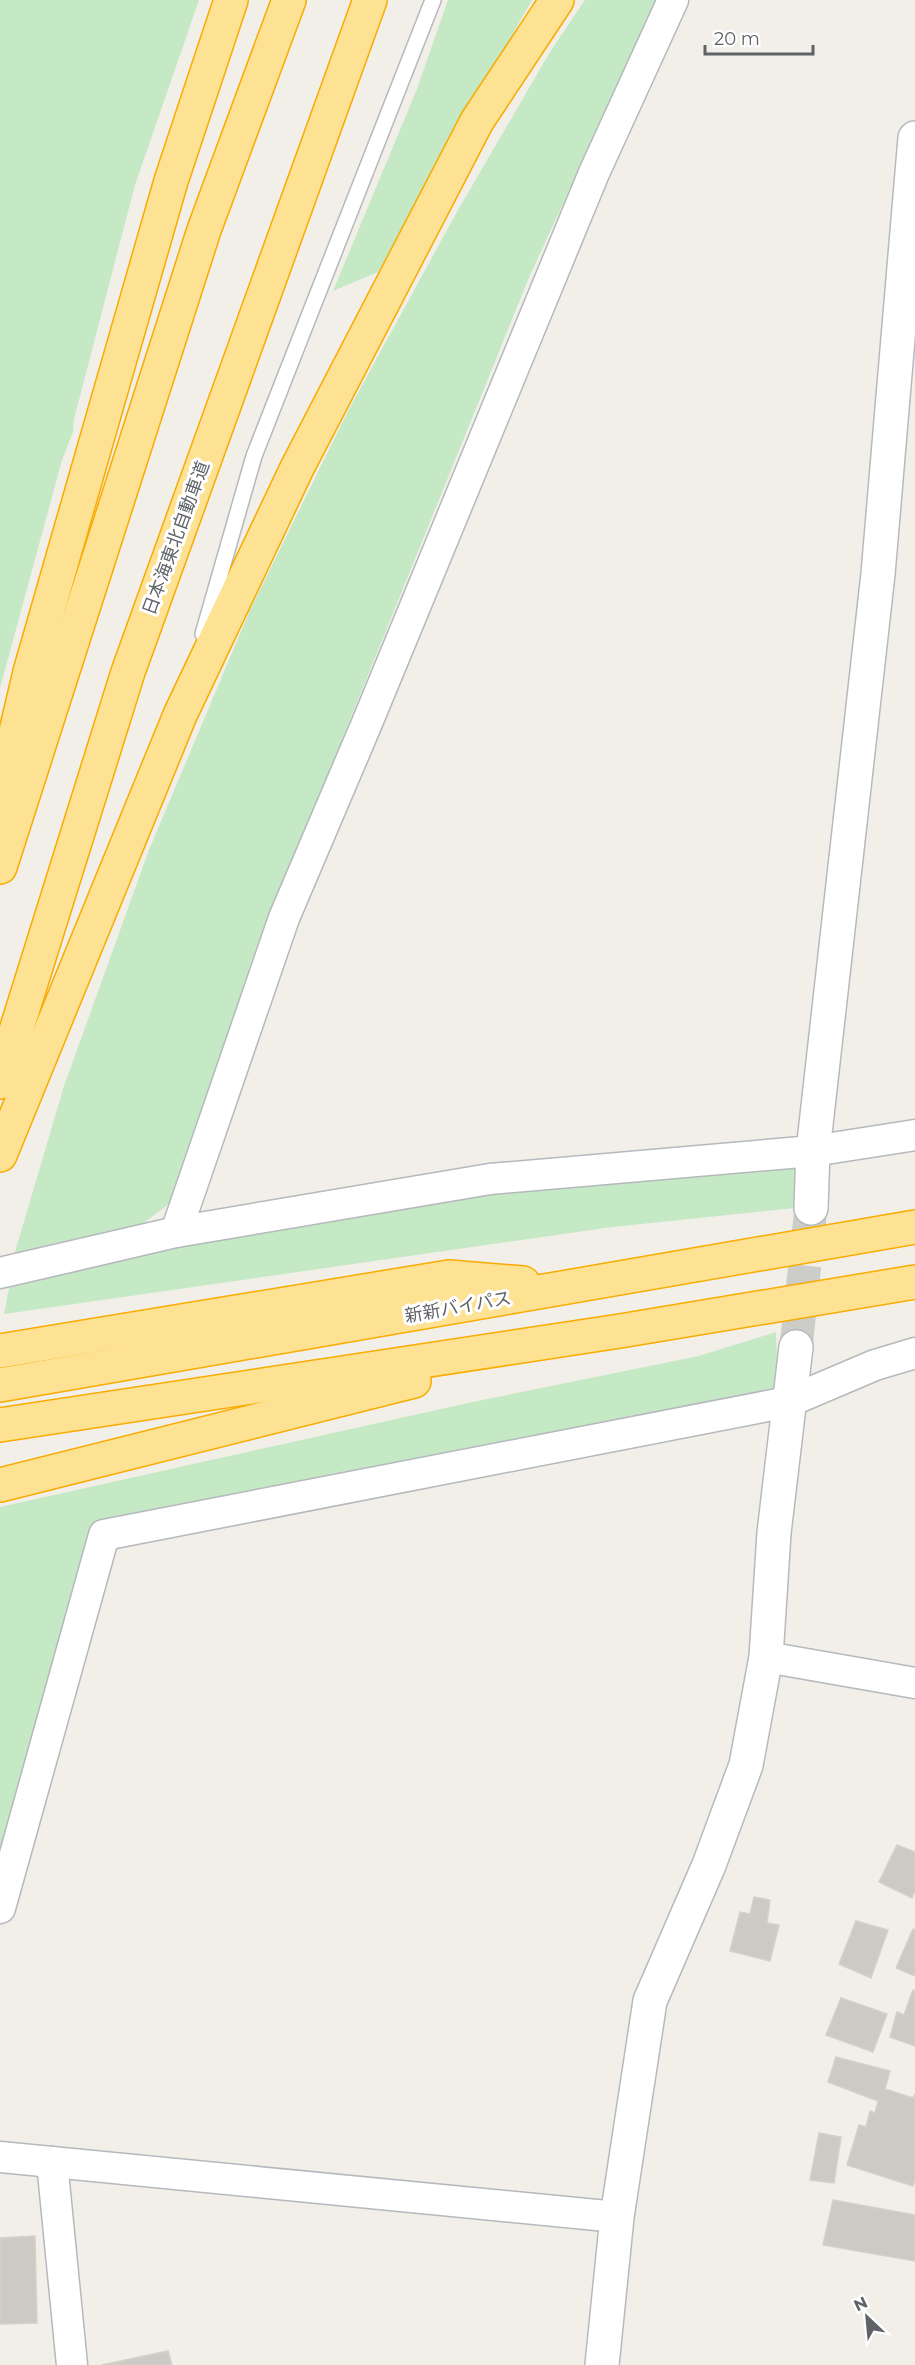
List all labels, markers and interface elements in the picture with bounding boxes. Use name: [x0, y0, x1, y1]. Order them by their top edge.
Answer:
scale bar: [705, 18, 813, 56]
text: 20 m: [714, 28, 760, 50]
street label: 日本海東北自動車道: [138, 458, 214, 618]
street label: 新新バイパス: [403, 1287, 513, 1327]
north arrow: [837, 2287, 897, 2347]
text: N: [851, 2293, 871, 2315]

